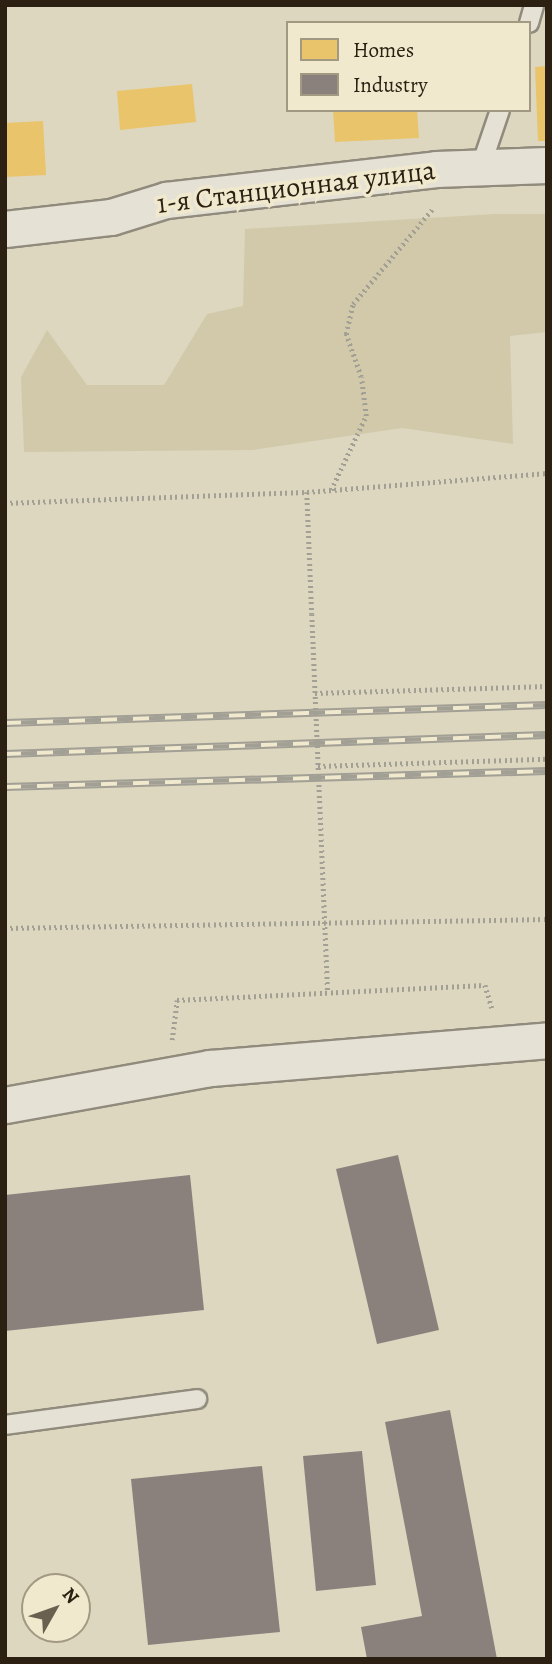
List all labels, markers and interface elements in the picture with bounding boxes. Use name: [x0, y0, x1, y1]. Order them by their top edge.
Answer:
legend: [286, 21, 531, 112]
text: Homes: [353, 36, 414, 64]
text: Industry: [353, 71, 428, 99]
street label: 1-я Станционная улица: [155, 153, 437, 221]
north arrow: [21, 1573, 91, 1643]
text: N: [56, 1582, 85, 1609]

